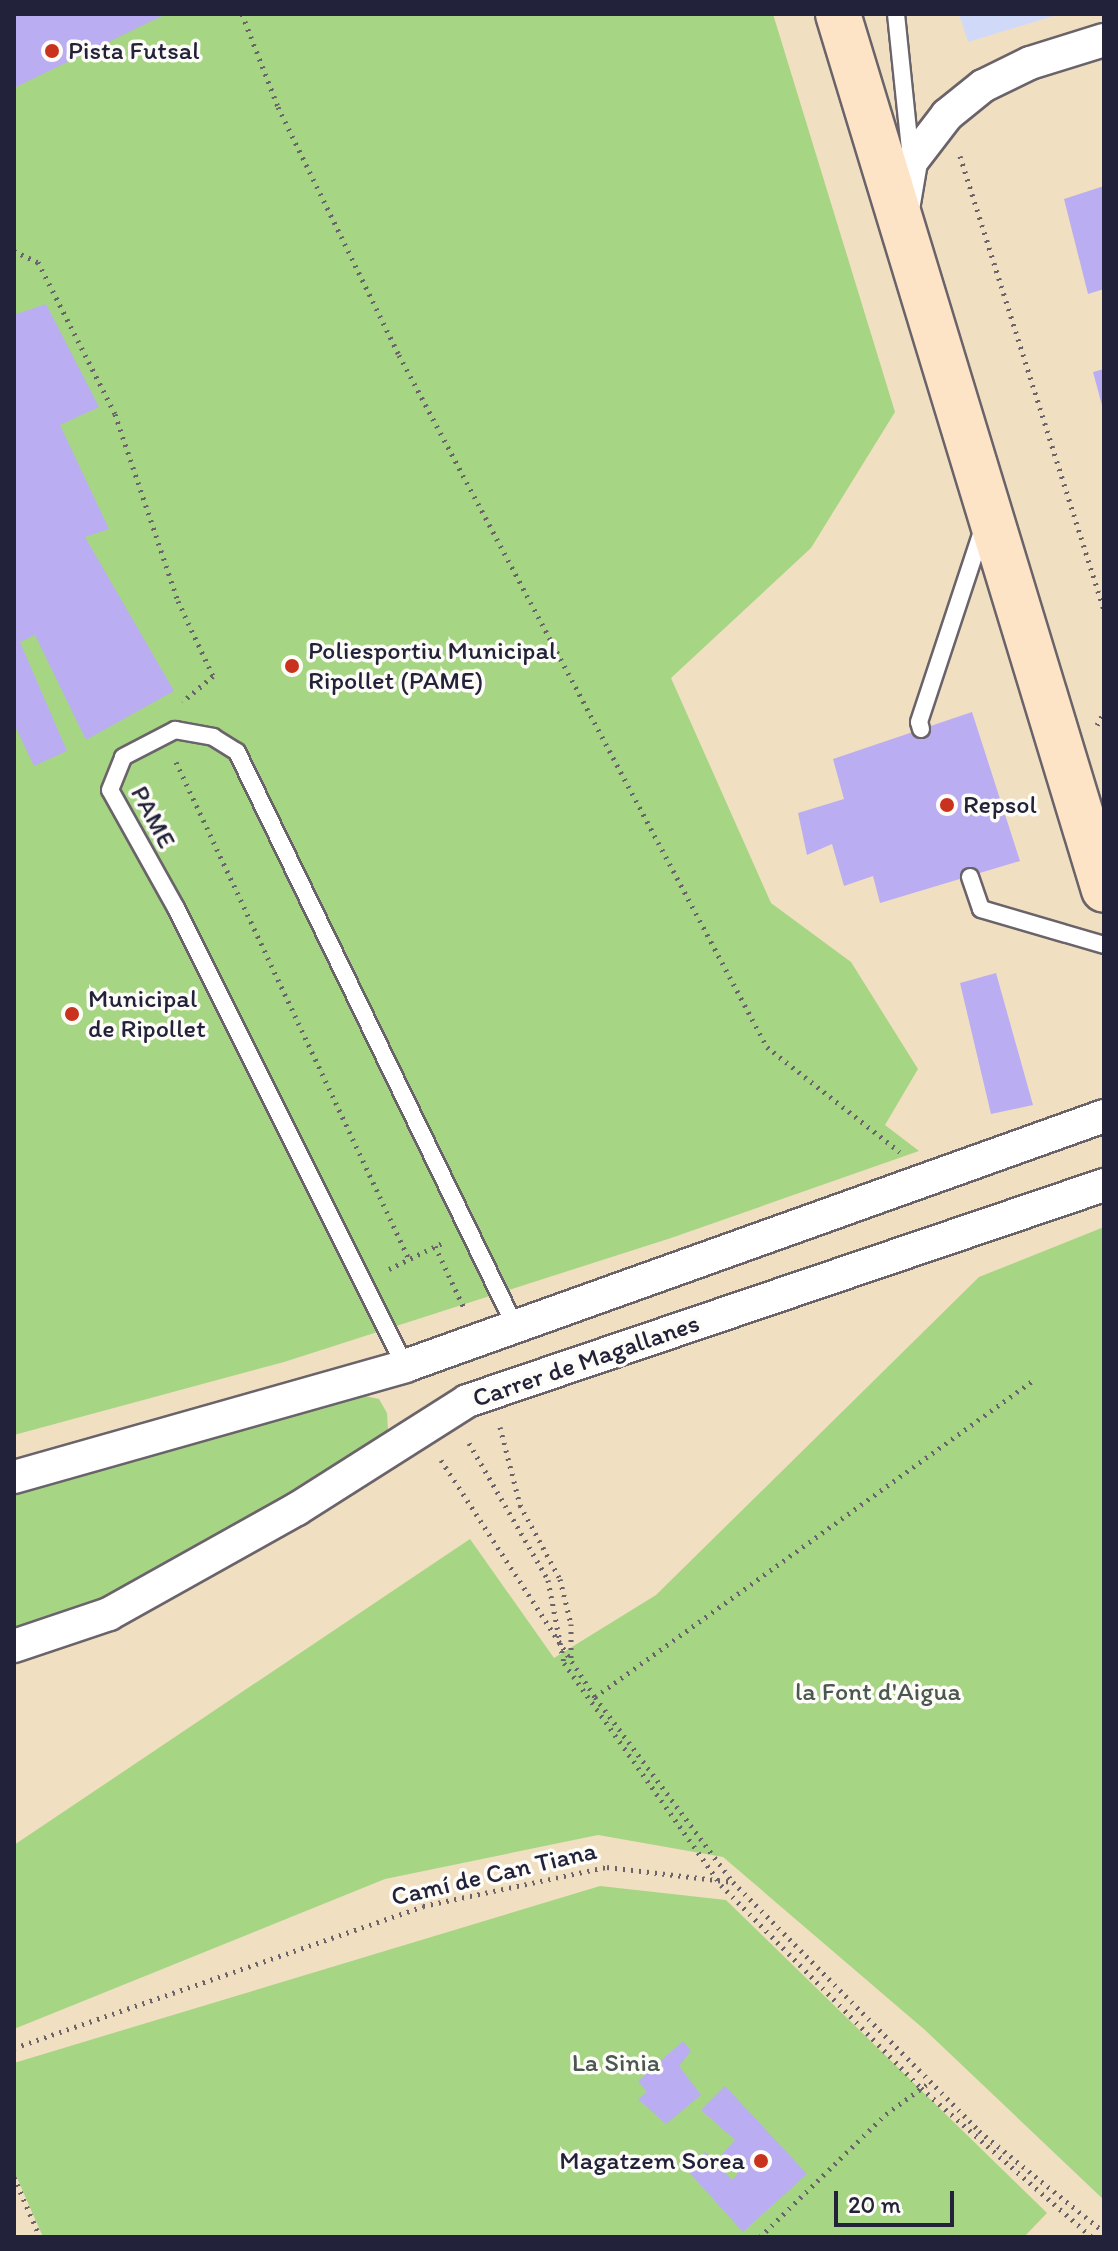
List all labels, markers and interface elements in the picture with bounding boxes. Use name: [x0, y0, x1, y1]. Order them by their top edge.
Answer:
place label: Pista Futsal: [68, 35, 198, 67]
marker: Pista Futsal: [43, 42, 61, 60]
place label: Poliesportiu Municipal Ripollet (PAME): [308, 635, 557, 696]
marker: Poliesportiu Municipal Ripollet (PAME): [283, 657, 301, 675]
street label: PAME: [124, 780, 182, 854]
place label: Repsol: [963, 789, 1037, 821]
marker: Repsol: [938, 796, 956, 814]
place label: Municipal de Ripollet: [88, 983, 207, 1044]
marker: Municipal de Ripollet: [63, 1005, 81, 1023]
street label: Carrer de Magallanes: [468, 1307, 704, 1415]
park label: la Font d'Aigua: [795, 1676, 961, 1708]
street label: Camí de Can Tiana: [388, 1835, 600, 1913]
park label: La Sinia: [572, 2047, 660, 2079]
place label: Magatzem Sorea: [559, 2145, 745, 2177]
marker: Magatzem Sorea: [752, 2152, 770, 2170]
scale bar: [838, 2175, 958, 2225]
text: 20 m: [848, 2190, 901, 2219]

